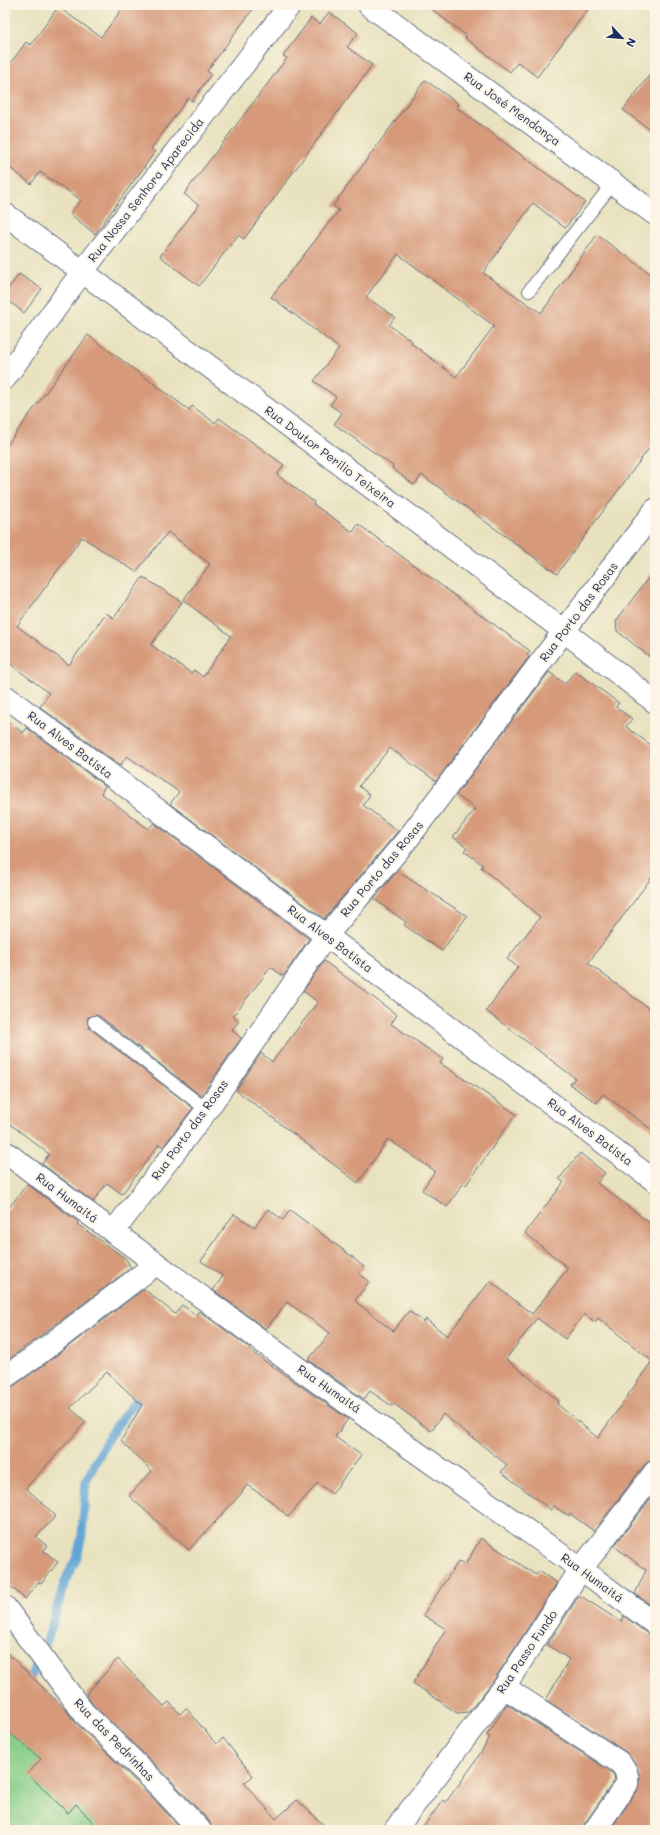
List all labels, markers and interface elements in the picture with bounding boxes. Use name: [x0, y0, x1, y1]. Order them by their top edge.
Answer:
north arrow: [602, 18, 642, 58]
text: N: [623, 36, 640, 50]
street label: Rua José Mendonça: [461, 68, 564, 149]
street label: Rua Nossa Senhora Aparecida: [84, 114, 207, 265]
street label: Rua Doutor Perilio Teixeira: [262, 402, 399, 511]
street label: Rua Porto das Rosas: [535, 558, 621, 665]
street label: Rua Alves Batista: [25, 707, 116, 782]
street label: Rua Porto das Rosas: [336, 817, 426, 920]
street label: Rua Alves Batista: [285, 901, 376, 976]
street label: Rua Porto das Rosas: [147, 1076, 231, 1183]
street label: Rua Alves Batista: [545, 1094, 636, 1169]
street label: Rua Humaitá: [33, 1168, 102, 1226]
street label: Rua Humaitá: [295, 1360, 365, 1416]
street label: Rua Humaitá: [558, 1549, 627, 1605]
street label: Rua Passo Fundo: [492, 1606, 560, 1696]
street label: Rua das Pedrinhas: [71, 1694, 158, 1784]

